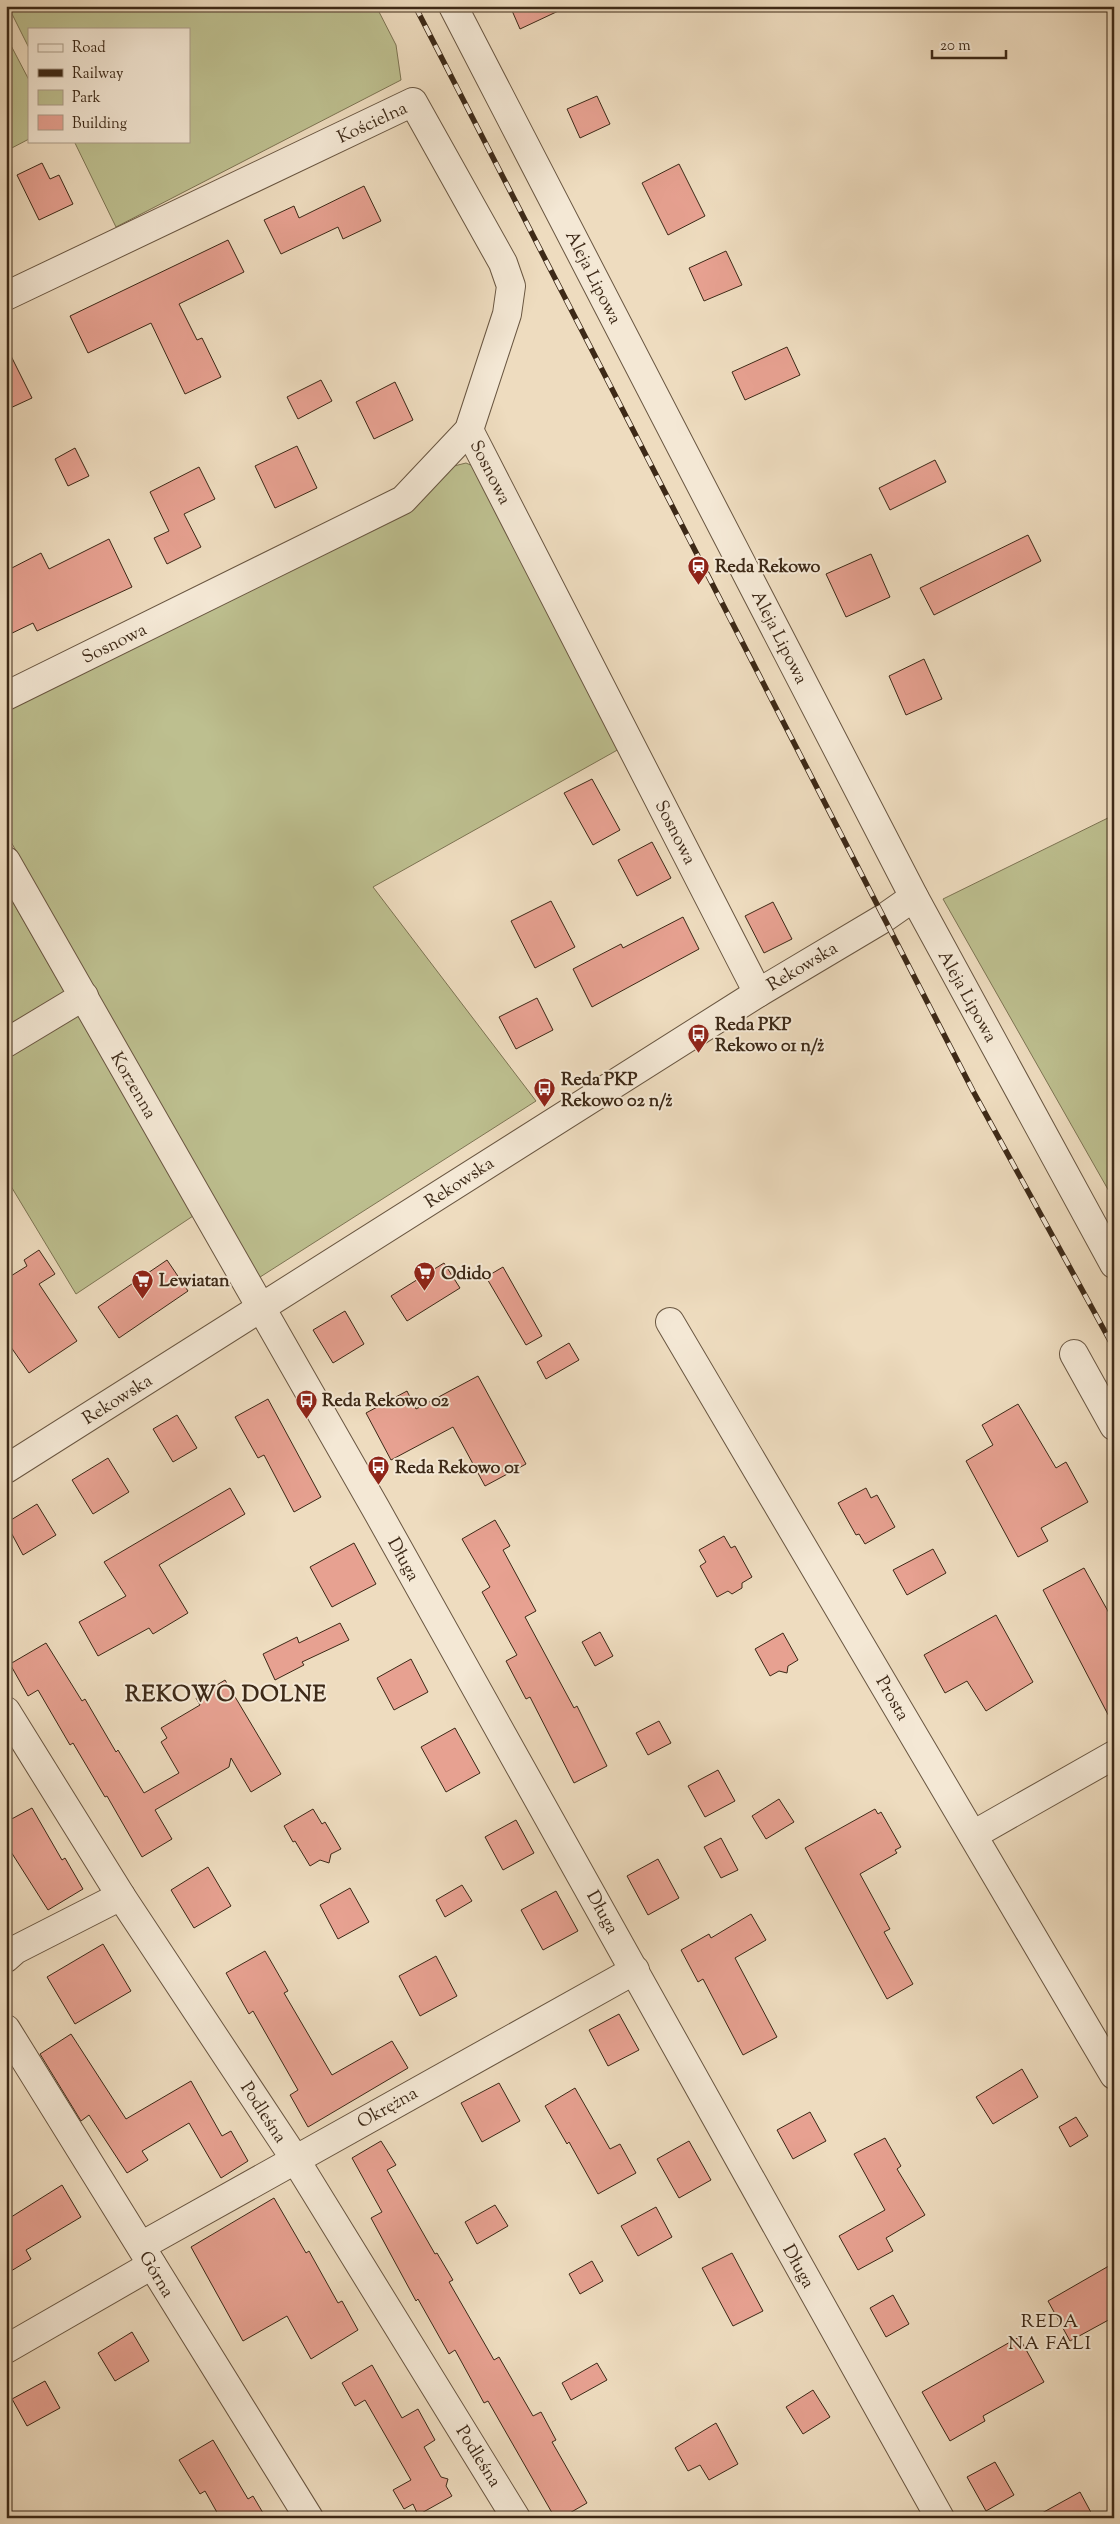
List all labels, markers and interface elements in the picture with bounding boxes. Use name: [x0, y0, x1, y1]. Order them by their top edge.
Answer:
legend: [28, 28, 190, 142]
scale bar: [932, 28, 1006, 60]
text: 20 m: [940, 36, 971, 57]
text: Road: [72, 38, 106, 59]
text: Railway: [72, 64, 124, 85]
text: Park: [72, 88, 101, 109]
street label: Kościelna: [334, 96, 412, 151]
text: Building: [72, 114, 127, 135]
street label: Aleja Lipowa: [558, 227, 627, 329]
street label: Sosnowa: [462, 436, 517, 510]
station icon: Reda Rekowo: [687, 554, 711, 585]
place label: Reda Rekowo: [715, 555, 821, 581]
street label: Aleja Lipowa: [744, 587, 813, 689]
street label: Sosnowa: [78, 618, 152, 672]
street label: Sosnowa: [647, 796, 702, 870]
street label: Rekowska: [763, 936, 843, 999]
street label: Aleja Lipowa: [930, 946, 1002, 1048]
place label: Reda PKP Rekowo 01 n/ż: [715, 1013, 824, 1060]
bus stop icon: Reda PKP Rekowo 01 n/ż: [687, 1022, 711, 1053]
street label: Korzenna: [103, 1048, 162, 1124]
place label: Reda PKP Rekowo 02 n/ż: [561, 1068, 673, 1115]
bus stop icon: Reda PKP Rekowo 02 n/ż: [533, 1077, 557, 1108]
street label: Rekowska: [420, 1151, 500, 1216]
supermarket icon: Odido: [413, 1261, 437, 1292]
place label: Odido: [441, 1262, 492, 1288]
supermarket icon: Lewiatan: [131, 1268, 155, 1299]
place label: Lewiatan: [159, 1269, 230, 1295]
street label: Rekowska: [78, 1369, 158, 1432]
bus stop icon: Reda Rekowo 02: [294, 1388, 318, 1419]
place label: Reda Rekowo 02: [322, 1389, 450, 1415]
bus stop icon: Reda Rekowo 01: [367, 1455, 391, 1486]
place label: Reda Rekowo 01: [395, 1456, 521, 1482]
street label: Długa: [380, 1533, 425, 1587]
street label: Prosta: [868, 1672, 915, 1726]
district label: REKOWO DOLNE: [125, 1680, 327, 1712]
street label: Długa: [579, 1886, 624, 1940]
street label: Podleśna: [233, 2077, 292, 2149]
street label: Okrężna: [353, 2081, 423, 2136]
street label: Długa: [775, 2240, 820, 2294]
street label: Górna: [131, 2247, 179, 2303]
district label: REDA NA FALI: [1008, 2309, 1092, 2358]
street label: Podleśna: [448, 2421, 507, 2493]

